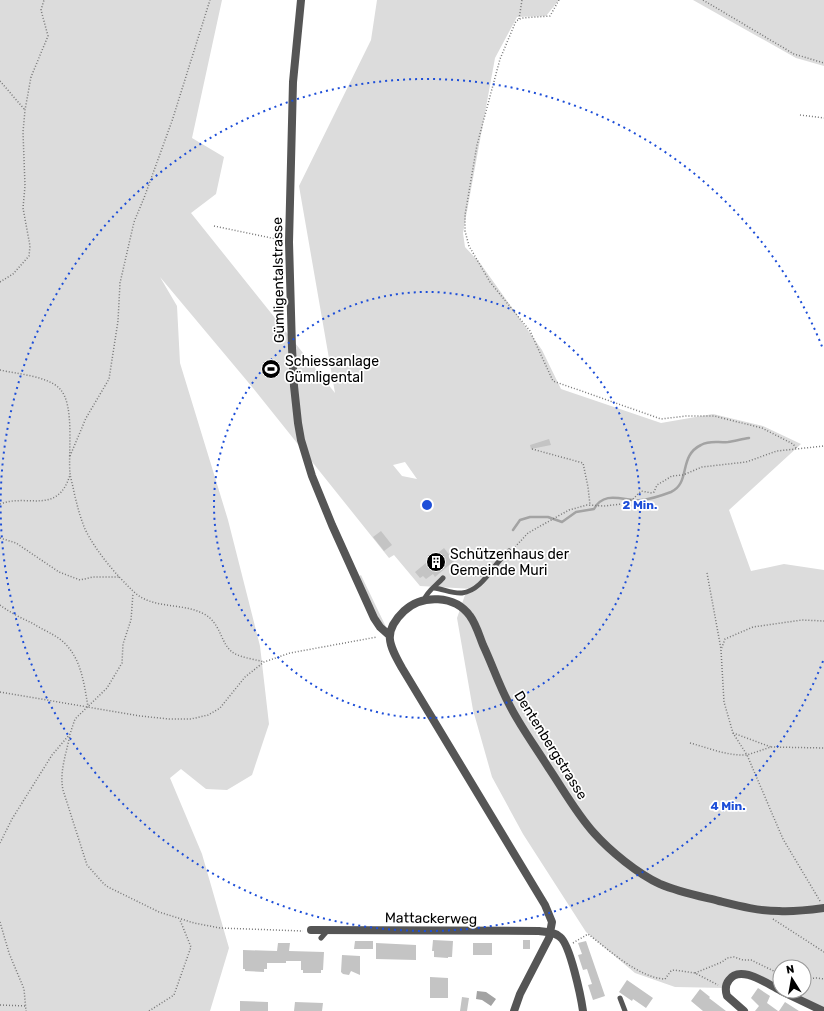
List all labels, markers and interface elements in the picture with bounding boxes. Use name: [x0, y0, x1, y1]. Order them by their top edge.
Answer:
street label: Gümligentalstrasse: [269, 217, 288, 343]
place label: Schiessanlage Gümligental: [285, 353, 379, 386]
sports icon: Schiessanlage Gümligental: [260, 358, 282, 380]
centre of rings: [420, 498, 434, 512]
text: 2 Min.: [623, 498, 657, 512]
place label: Schützenhaus der Gemeinde Muri: [450, 546, 570, 579]
building icon: Schützenhaus der Gemeinde Muri: [425, 551, 447, 573]
street label: Dentenbergstrasse: [510, 688, 591, 803]
text: 4 Min.: [710, 799, 746, 813]
street label: Mattackerweg: [385, 909, 477, 928]
north arrow: [772, 959, 812, 999]
text: N: [785, 963, 795, 977]

